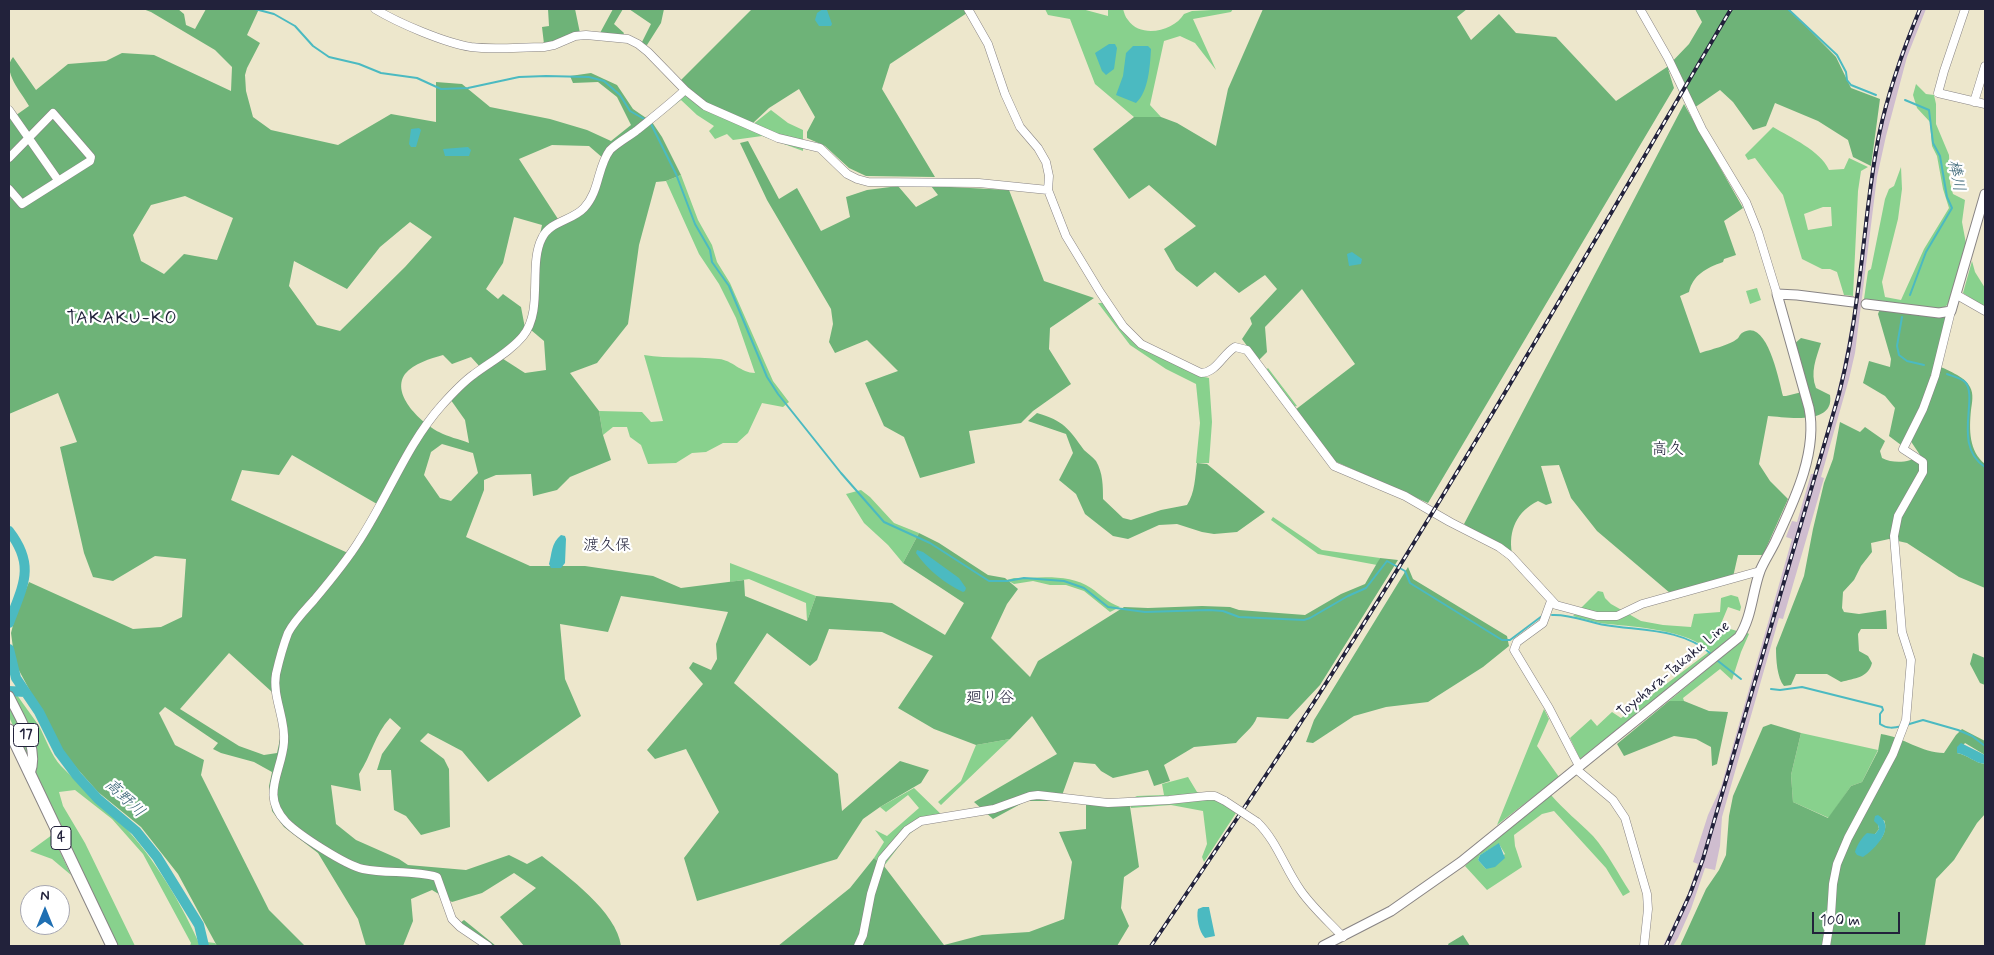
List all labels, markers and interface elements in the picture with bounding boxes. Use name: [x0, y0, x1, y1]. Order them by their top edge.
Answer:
water label: 棒川: [1942, 158, 1968, 194]
district label: TAKAKU-KO: [67, 308, 177, 330]
district label: 高久: [1652, 441, 1684, 461]
district label: 渡久保: [583, 537, 631, 557]
street label: Toyohara-Takaku Line: [1614, 618, 1734, 722]
district label: 廻り谷: [966, 689, 1014, 709]
road number: 17: [14, 724, 38, 746]
water label: 高野川: [100, 776, 148, 822]
road number: 4: [51, 826, 71, 850]
north arrow: [20, 885, 70, 935]
text: N: [40, 887, 50, 905]
scale bar: [1814, 902, 1902, 934]
text: 100 m: [1820, 911, 1860, 931]

